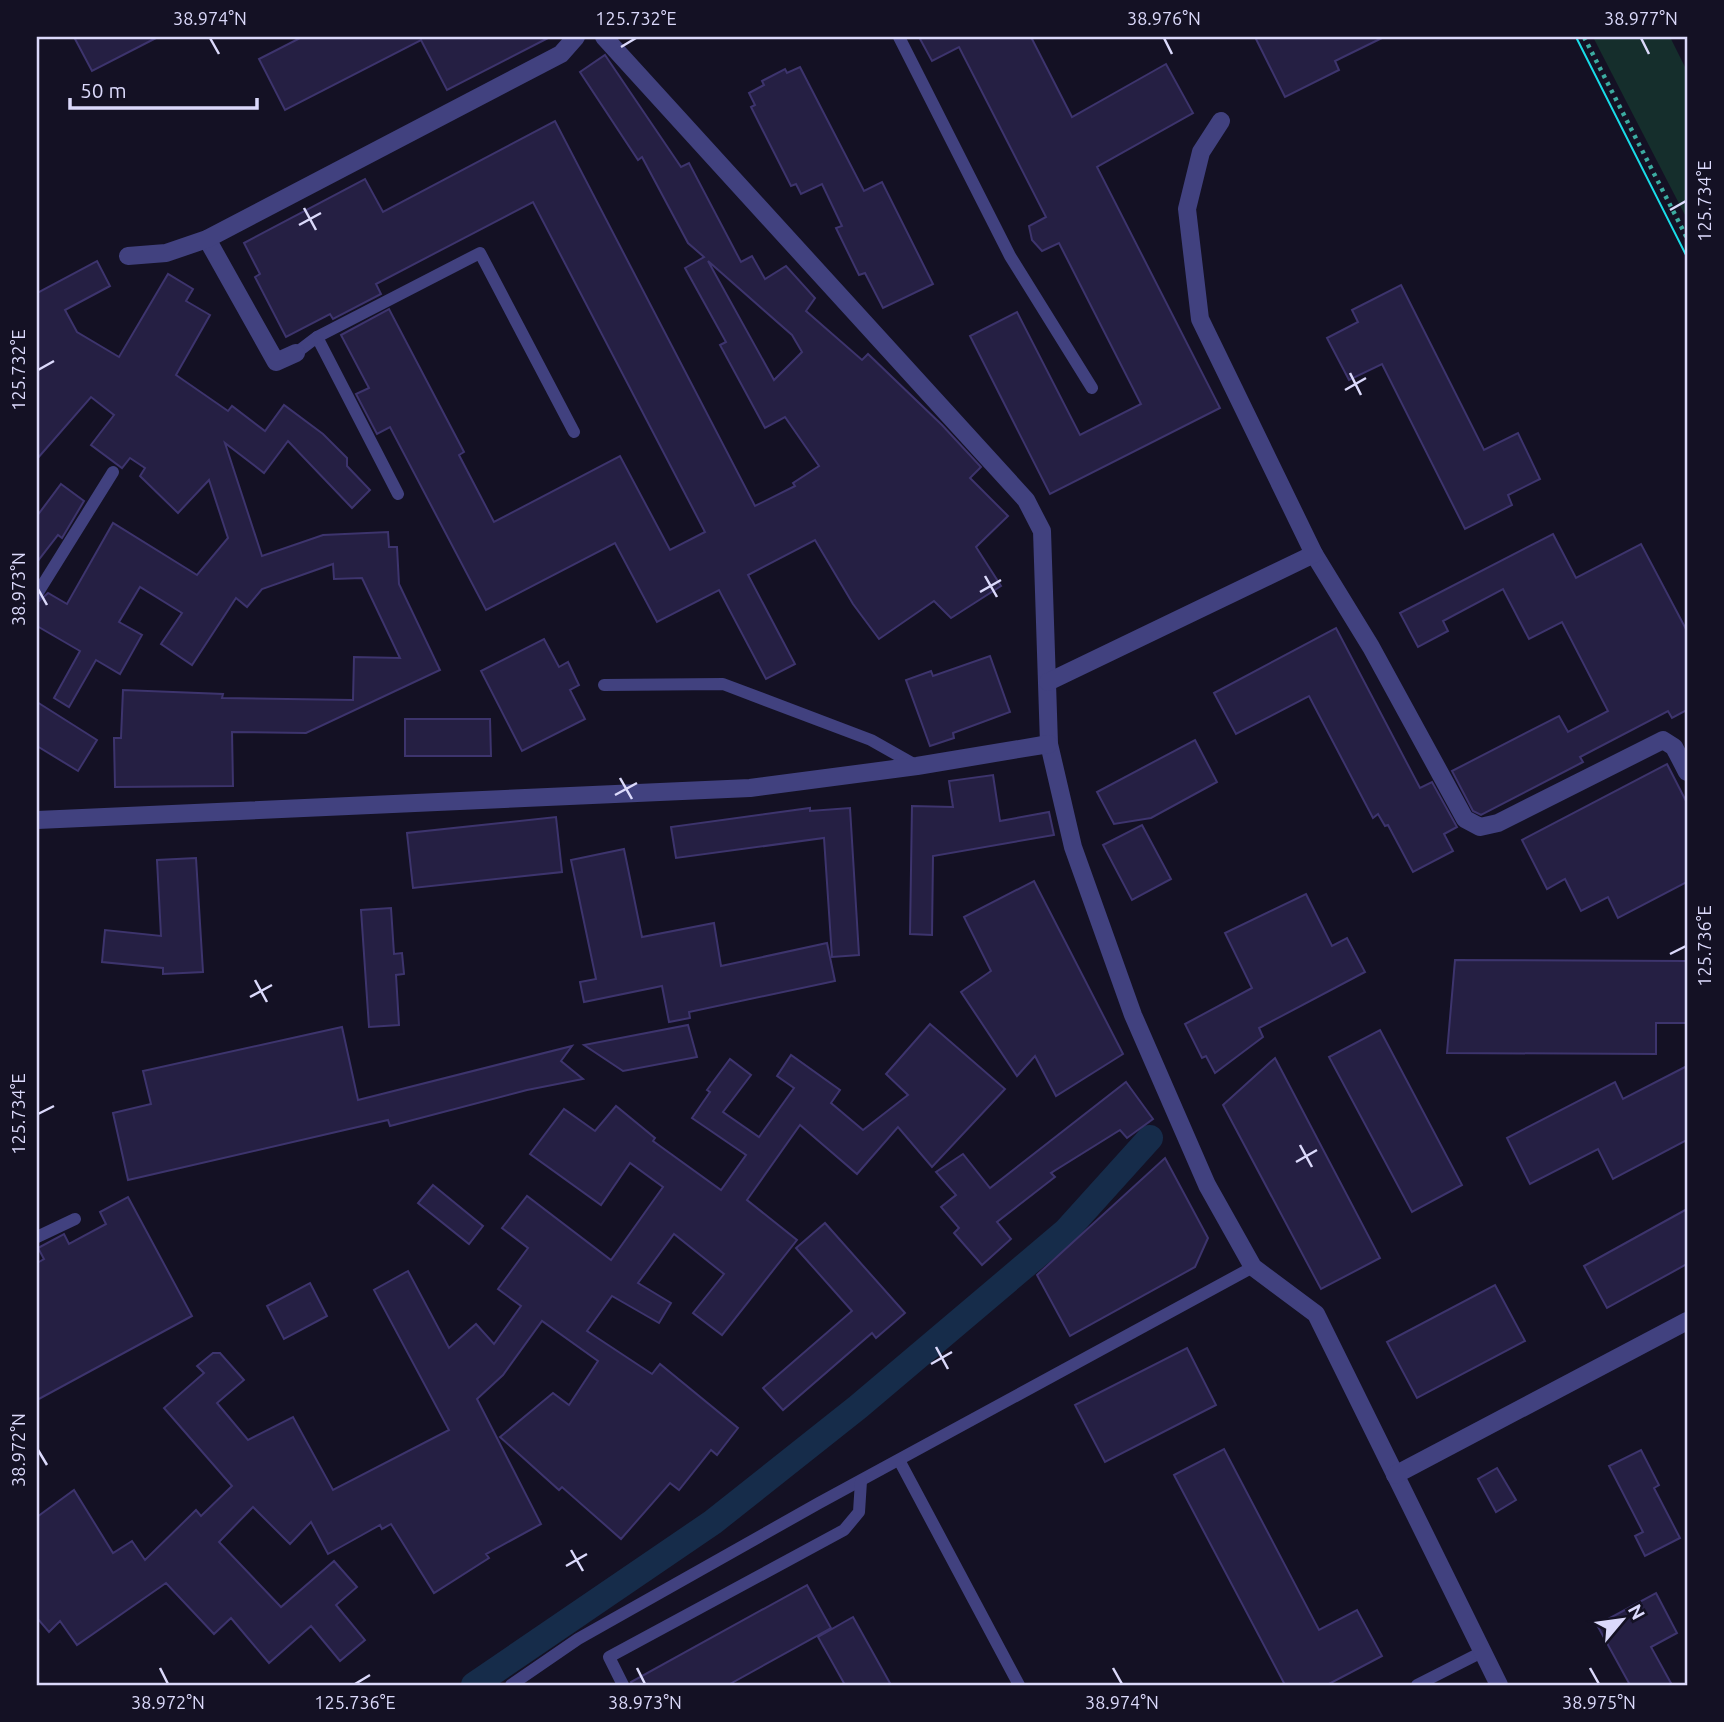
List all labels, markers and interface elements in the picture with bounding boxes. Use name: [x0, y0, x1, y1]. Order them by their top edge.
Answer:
text: 38.974°N: [173, 8, 247, 28]
text: 125.732°E: [595, 8, 677, 28]
text: 38.976°N: [1127, 8, 1201, 28]
text: 38.977°N: [1604, 8, 1678, 28]
scale bar: [70, 66, 257, 110]
text: 50 m: [80, 78, 127, 102]
text: 125.734°E: [1694, 160, 1714, 242]
text: 125.732°E: [8, 329, 28, 411]
text: 38.973°N: [8, 552, 28, 626]
text: 125.736°E: [1694, 905, 1714, 987]
text: 125.734°E: [8, 1073, 28, 1155]
text: 38.972°N: [8, 1413, 28, 1487]
north arrow: [1588, 1586, 1658, 1656]
text: N: [1624, 1600, 1650, 1623]
text: 38.972°N: [131, 1692, 205, 1712]
text: 125.736°E: [314, 1692, 396, 1712]
text: 38.973°N: [608, 1692, 682, 1712]
text: 38.974°N: [1085, 1692, 1159, 1712]
text: 38.975°N: [1562, 1692, 1636, 1712]

